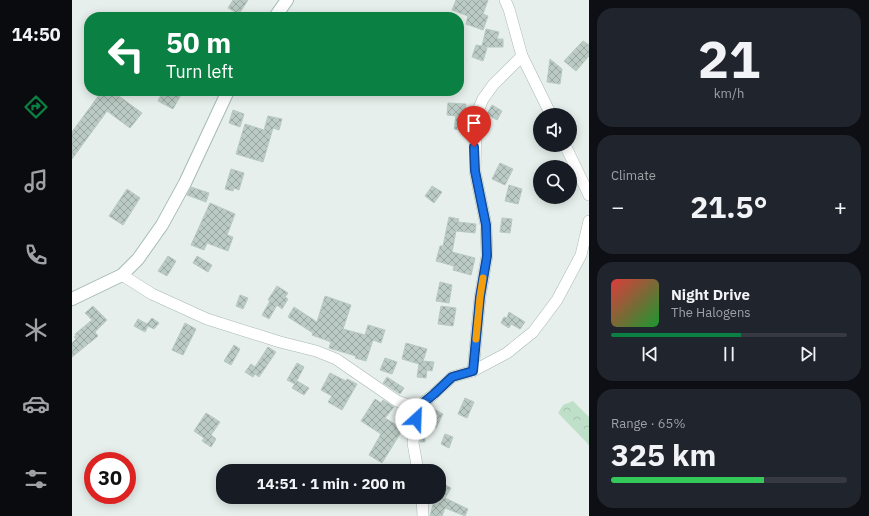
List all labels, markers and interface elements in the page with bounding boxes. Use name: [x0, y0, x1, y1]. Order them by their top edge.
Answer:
text: 14:50: [11, 23, 61, 46]
text: 50 m: [166, 24, 231, 61]
text: 21: [698, 25, 760, 92]
icon: left: [100, 28, 152, 80]
text: Turn left: [166, 60, 234, 83]
text: km/h: [714, 85, 744, 102]
icon: directions: [22, 93, 50, 121]
pin: [457, 106, 491, 147]
map controls: [533, 108, 577, 204]
button: sound: [533, 108, 577, 152]
icon: arrive: [463, 112, 485, 134]
button: search: [533, 160, 577, 204]
icon: music: [22, 167, 50, 195]
text: Climate: [611, 167, 656, 184]
text: 21.5°: [690, 187, 768, 226]
text: −: [611, 192, 624, 221]
text: +: [834, 192, 847, 221]
icon: phone: [22, 241, 50, 269]
text: Night Drive: [671, 285, 750, 304]
text: The Halogens: [671, 304, 751, 321]
icon: climate: [22, 316, 50, 344]
icon: previous: [639, 343, 661, 365]
icon: pause: [718, 343, 740, 365]
icon: next: [797, 343, 819, 365]
icon: car: [22, 390, 50, 418]
position arrow: [395, 398, 437, 440]
text: Range · 65%: [611, 415, 685, 432]
text: 325 km: [611, 435, 716, 474]
speed limit sign: 30: [84, 452, 136, 504]
icon: filters: [22, 465, 50, 493]
text: 14:51 · 1 min · 200 m: [257, 474, 405, 493]

